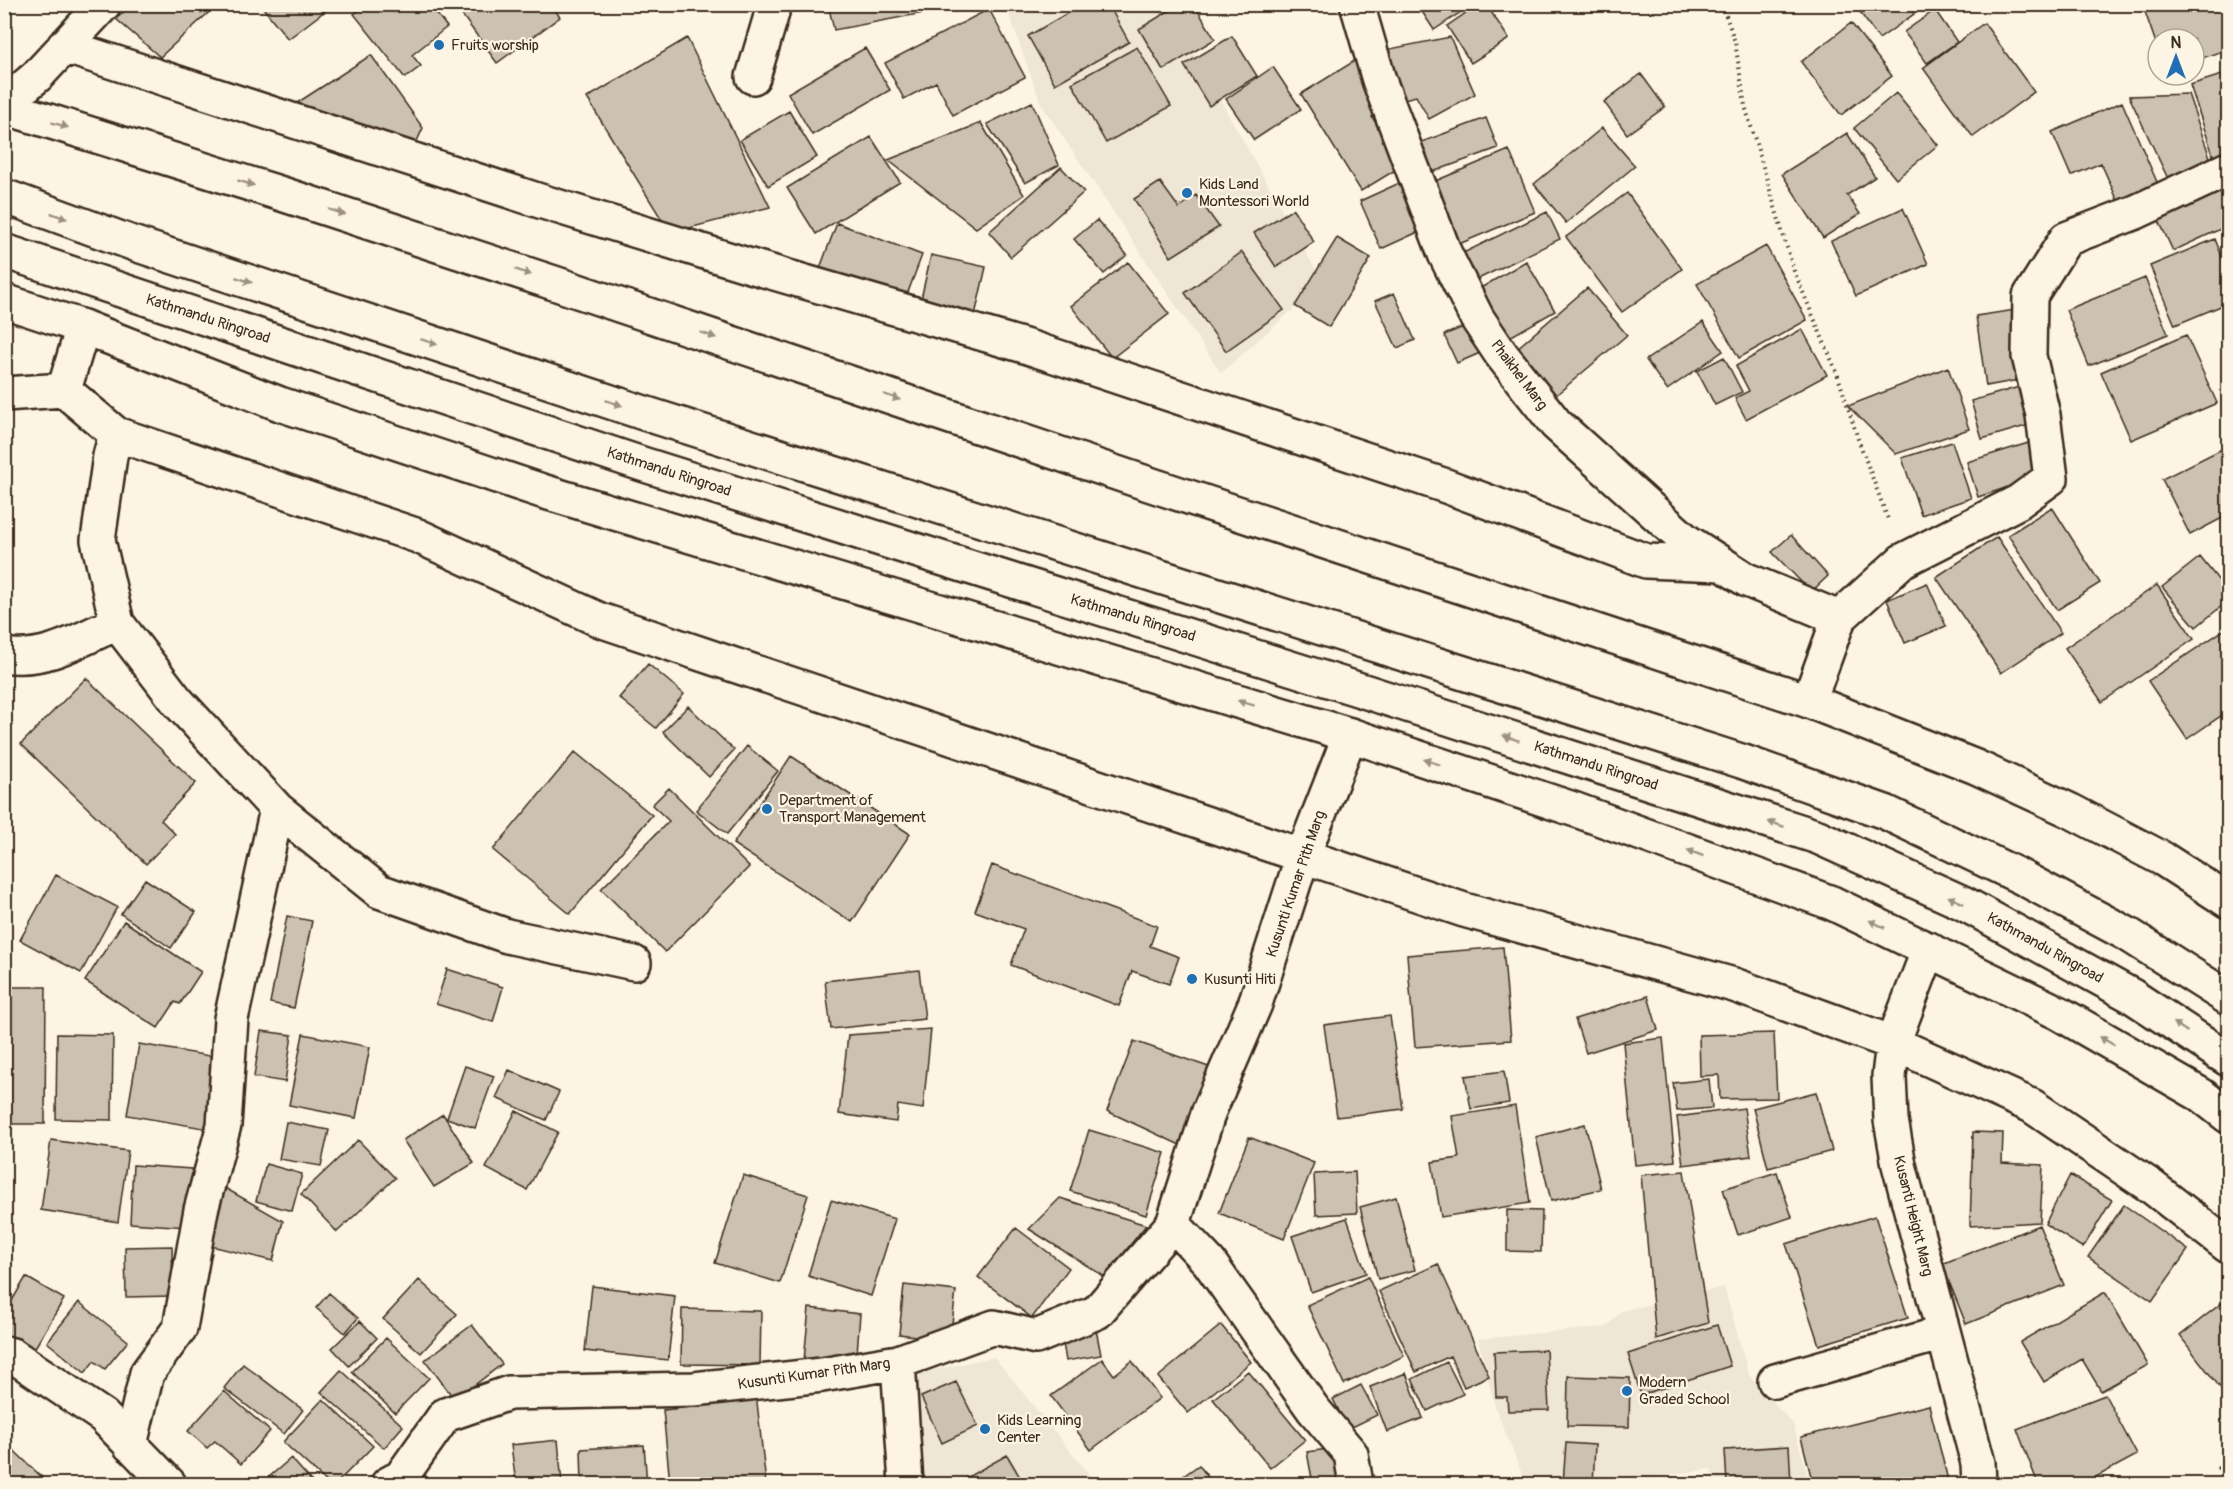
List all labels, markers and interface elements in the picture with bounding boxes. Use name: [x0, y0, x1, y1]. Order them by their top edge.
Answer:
north arrow: [2146, 27, 2206, 87]
text: N: [2171, 33, 2182, 53]
place label: Fruits worship: [451, 36, 539, 55]
marker: Fruits worship: [432, 38, 446, 52]
one-way arrow: [51, 121, 69, 130]
place label: Kids Land Montessori World: [1199, 175, 1309, 211]
one-way arrow: [238, 179, 256, 188]
marker: Kids Land Montessori World: [1180, 186, 1194, 200]
one-way arrow: [328, 208, 346, 217]
one-way arrow: [51, 212, 69, 222]
one-way arrow: [514, 268, 532, 278]
one-way arrow: [235, 276, 253, 286]
street label: Kathmandu Ringroad: [143, 290, 273, 348]
one-way arrow: [699, 330, 717, 340]
street label: Phaikhel Marg: [1486, 336, 1552, 414]
one-way arrow: [420, 337, 438, 347]
one-way arrow: [883, 393, 901, 403]
one-way arrow: [605, 399, 623, 409]
street label: Kathmandu Ringroad: [604, 443, 734, 501]
street label: Kathmandu Ringroad: [1068, 590, 1198, 646]
one-way arrow: [1237, 698, 1255, 707]
one-way arrow: [1502, 733, 1520, 742]
street label: Kathmandu Ringroad: [1531, 737, 1661, 795]
one-way arrow: [1422, 757, 1440, 766]
place label: Department of Transport Management: [779, 791, 927, 827]
marker: Department of Transport Management: [760, 802, 774, 816]
street label: Kusunti Kumar Pith Marg: [1262, 808, 1330, 960]
one-way arrow: [1767, 818, 1785, 828]
one-way arrow: [1686, 848, 1704, 858]
one-way arrow: [1947, 895, 1964, 904]
street label: Kathmandu Ringroad: [1984, 908, 2106, 988]
one-way arrow: [1868, 920, 1885, 929]
place label: Kusunti Hiti: [1204, 970, 1276, 989]
marker: Kusunti Hiti: [1185, 972, 1199, 986]
one-way arrow: [2172, 1021, 2188, 1032]
one-way arrow: [2099, 1036, 2116, 1046]
street label: Kusanti Height Marg: [1889, 1154, 1937, 1278]
street label: Kusunti Kumar Pith Marg: [736, 1354, 892, 1394]
place label: Modern Graded School: [1639, 1373, 1730, 1409]
marker: Modern Graded School: [1620, 1384, 1634, 1398]
place label: Kids Learning Center: [997, 1411, 1081, 1447]
marker: Kids Learning Center: [978, 1422, 992, 1436]

